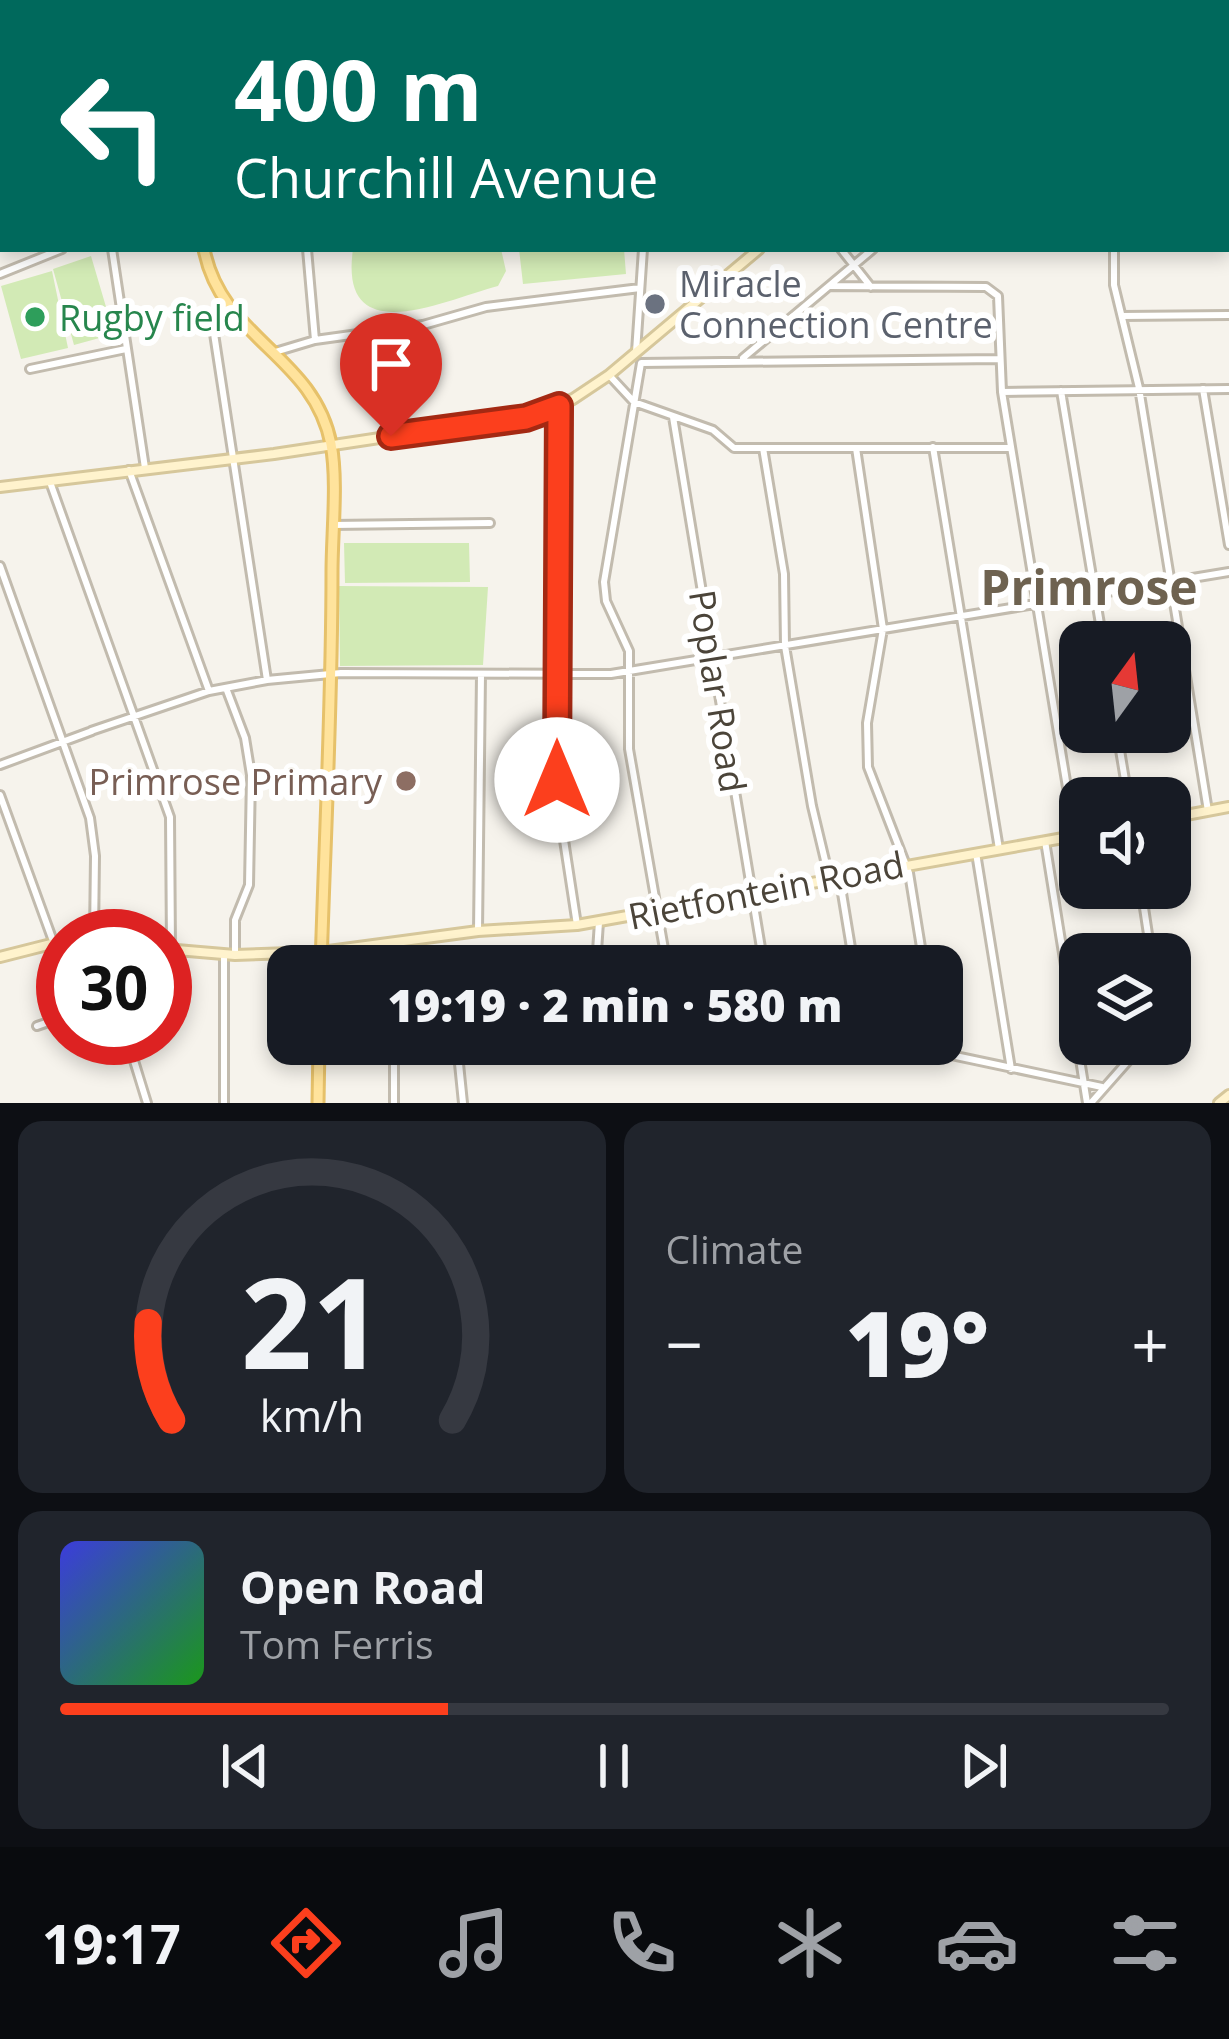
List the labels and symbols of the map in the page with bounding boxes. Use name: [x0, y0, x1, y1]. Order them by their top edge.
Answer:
place label: Miracle Connection Centre: [679, 259, 993, 349]
marker: Miracle Connection Centre: [642, 291, 668, 317]
place label: Rugby field: [59, 293, 245, 342]
marker: Rugby field: [22, 304, 48, 330]
pin: [340, 313, 442, 436]
district label: Primrose: [980, 554, 1198, 619]
street label: Poplar Road: [678, 586, 758, 796]
north arrow: [1059, 621, 1191, 753]
position arrow: [494, 717, 620, 843]
place label: Primrose Primary: [89, 757, 383, 806]
marker: Primrose Primary: [393, 768, 419, 794]
street label: Rietfontein Road: [624, 839, 908, 941]
speed limit sign: 30: [36, 909, 192, 1065]

